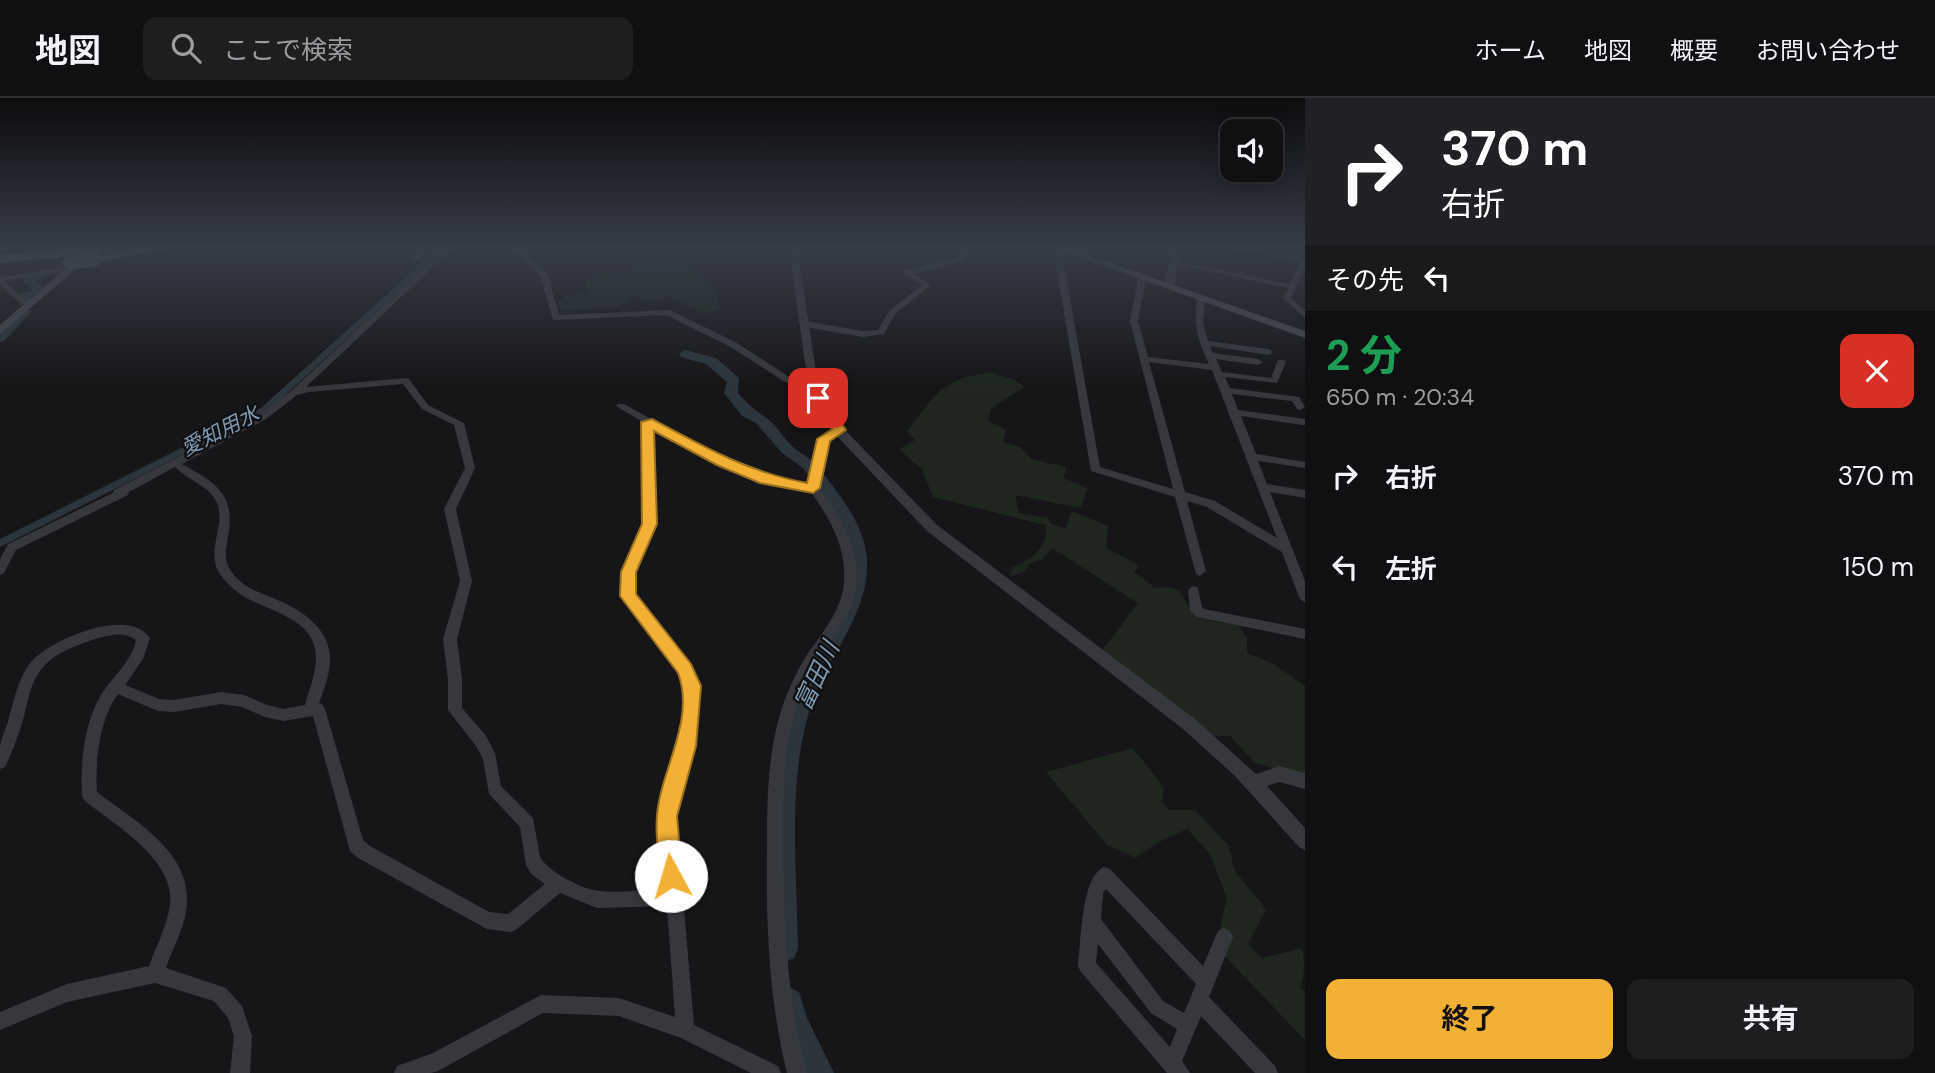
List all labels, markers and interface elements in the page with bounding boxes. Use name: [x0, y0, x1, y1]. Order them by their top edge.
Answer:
search box: [143, 17, 633, 80]
text: 地図: [35, 29, 101, 72]
icon: search: [167, 29, 205, 67]
text: ここで検索: [223, 33, 353, 67]
text: ホーム: [1475, 35, 1546, 66]
text: 地図: [1584, 35, 1632, 66]
text: 概要: [1670, 35, 1718, 66]
text: お問い合わせ: [1756, 35, 1900, 66]
text: 370 m: [1441, 116, 1588, 180]
map controls: [1220, 119, 1283, 182]
button: sound: [1220, 119, 1283, 182]
icon: right: [1326, 126, 1417, 217]
text: 右折: [1441, 183, 1505, 225]
icon: left: [1418, 259, 1456, 297]
text: その先: [1326, 263, 1404, 297]
text: 2 分: [1326, 328, 1402, 383]
button: close: [1840, 334, 1914, 408]
pin: [788, 368, 848, 428]
icon: arrive: [799, 379, 837, 417]
text: 650 m · 20:34: [1326, 382, 1474, 412]
water label: 愛知用水: [176, 399, 266, 463]
icon: right: [1326, 457, 1364, 495]
text: 370 m: [1838, 459, 1914, 493]
text: 右折: [1385, 461, 1437, 495]
icon: left: [1326, 548, 1364, 586]
text: 150 m: [1842, 550, 1914, 584]
text: 左折: [1385, 552, 1437, 586]
water label: 富田川: [787, 634, 847, 715]
position arrow: [634, 839, 708, 913]
button: 終了: [1326, 979, 1613, 1059]
button: 共有: [1627, 979, 1914, 1059]

